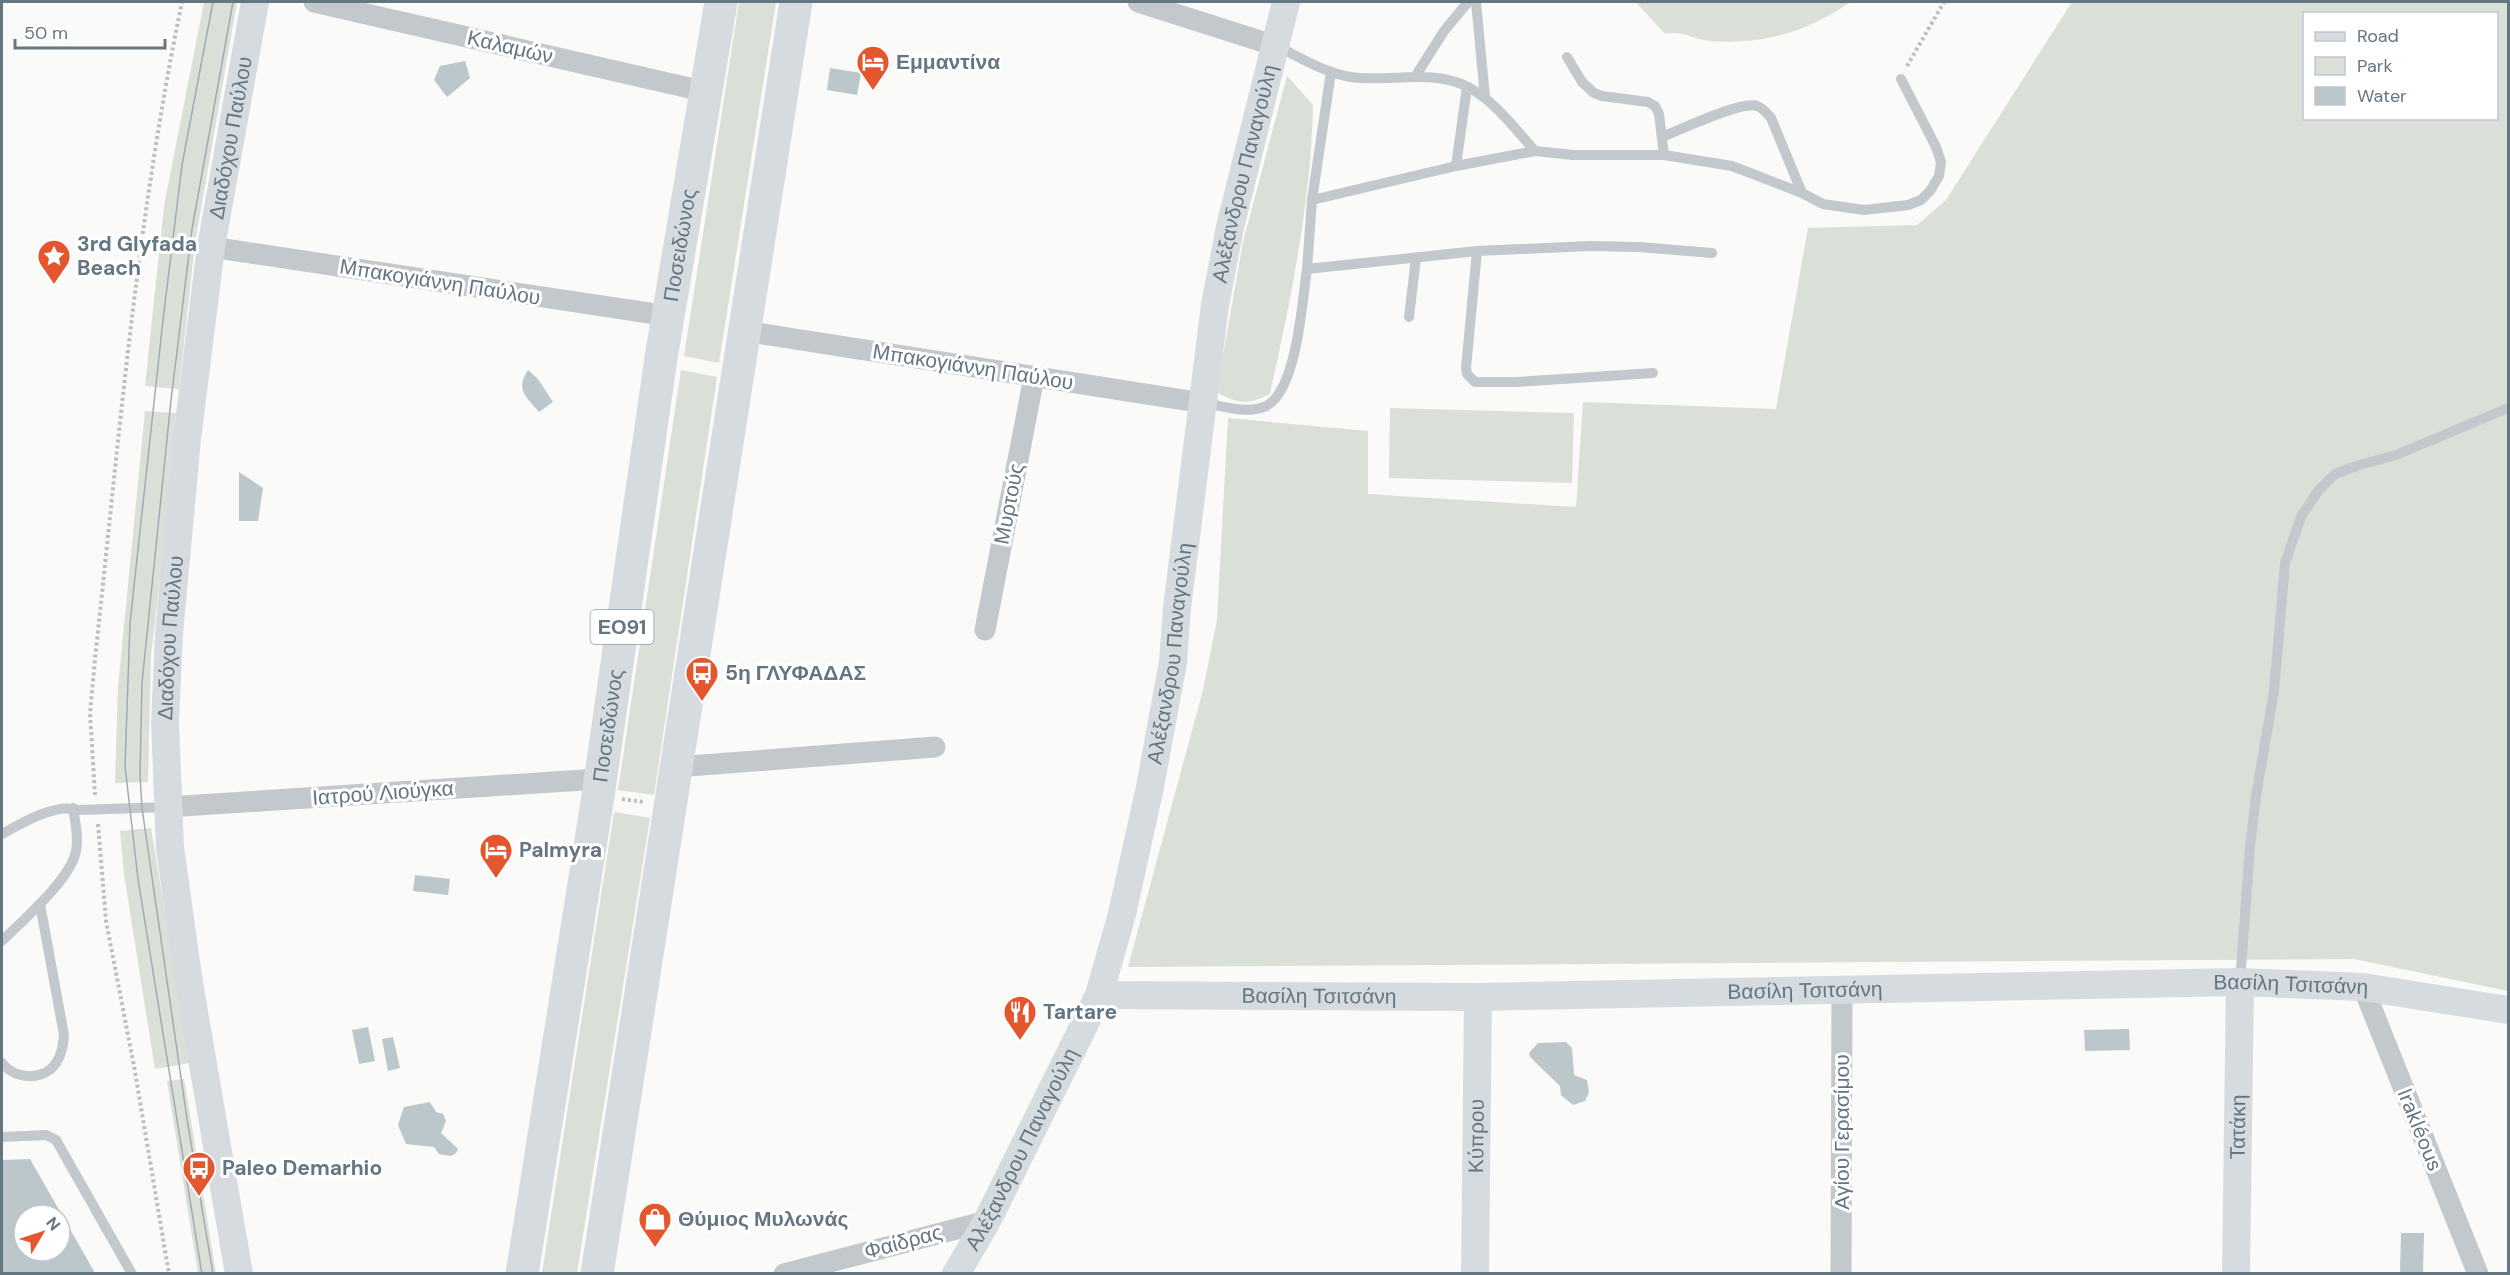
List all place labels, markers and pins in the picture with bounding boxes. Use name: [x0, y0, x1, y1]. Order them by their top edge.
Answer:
hotel icon: Εμμαντίνα: [855, 44, 891, 91]
place label: Εμμαντίνα: [896, 48, 1000, 76]
place label: 3rd Glyfada Beach: [77, 230, 197, 282]
place icon: 3rd Glyfada Beach: [36, 238, 72, 285]
bus stop icon: 5η ΓΛΥΦΑΔΑΣ: [684, 655, 720, 702]
place label: 5η ΓΛΥΦΑΔΑΣ: [725, 659, 866, 687]
hotel icon: Palmyra: [478, 832, 514, 879]
place label: Palmyra: [519, 836, 602, 864]
restaurant icon: Tartare: [1002, 994, 1038, 1041]
place label: Tartare: [1043, 998, 1117, 1026]
bus stop icon: Paleo Demarhio: [181, 1150, 217, 1197]
place label: Paleo Demarhio: [222, 1154, 382, 1182]
shop icon: Θύμιος Μυλωνάς: [637, 1201, 673, 1248]
place label: Θύμιος Μυλωνάς: [678, 1205, 848, 1233]

